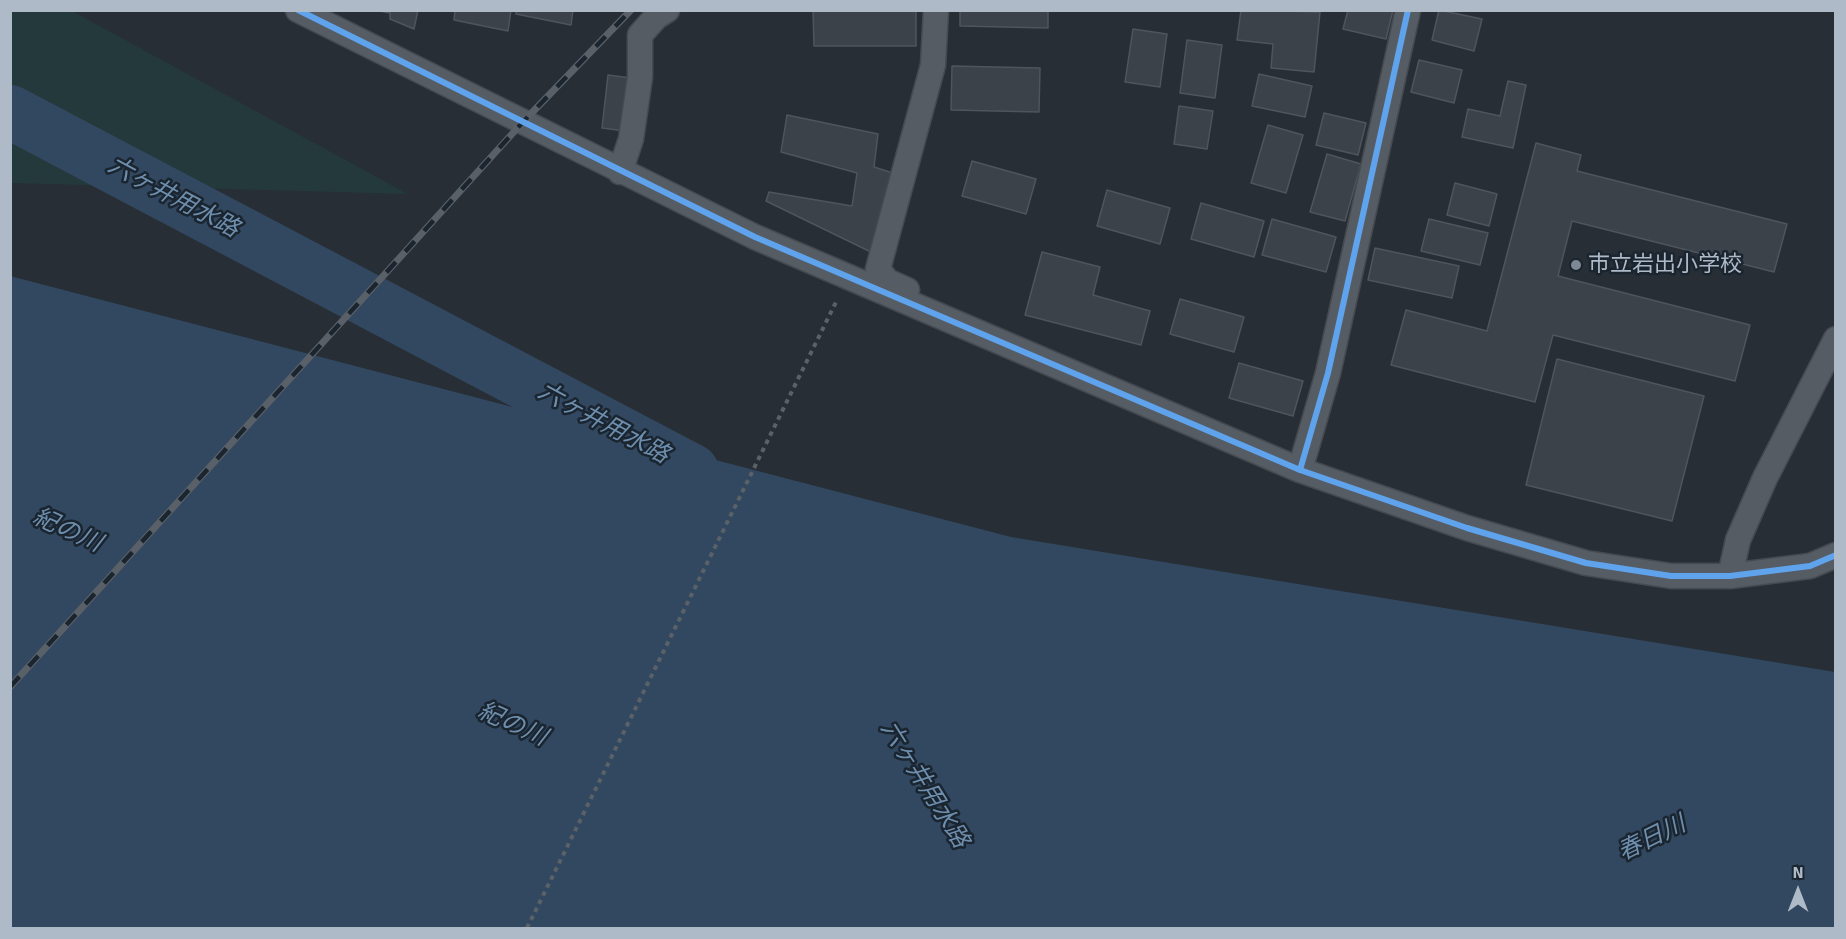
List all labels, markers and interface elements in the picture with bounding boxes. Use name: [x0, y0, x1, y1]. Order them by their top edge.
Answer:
water label: 六ヶ井用水路: [103, 151, 243, 245]
place label: 市立岩出小学校: [1588, 252, 1742, 278]
marker: 市立岩出小学校: [1569, 258, 1583, 272]
water label: 六ヶ井用水路: [533, 377, 673, 471]
water label: 紀の川: [28, 503, 106, 559]
water label: 紀の川: [473, 697, 551, 753]
water label: 六ヶ井用水路: [874, 716, 974, 854]
water label: 春日川: [1613, 810, 1691, 868]
north arrow: [1768, 861, 1828, 921]
text: N: [1792, 863, 1804, 883]

